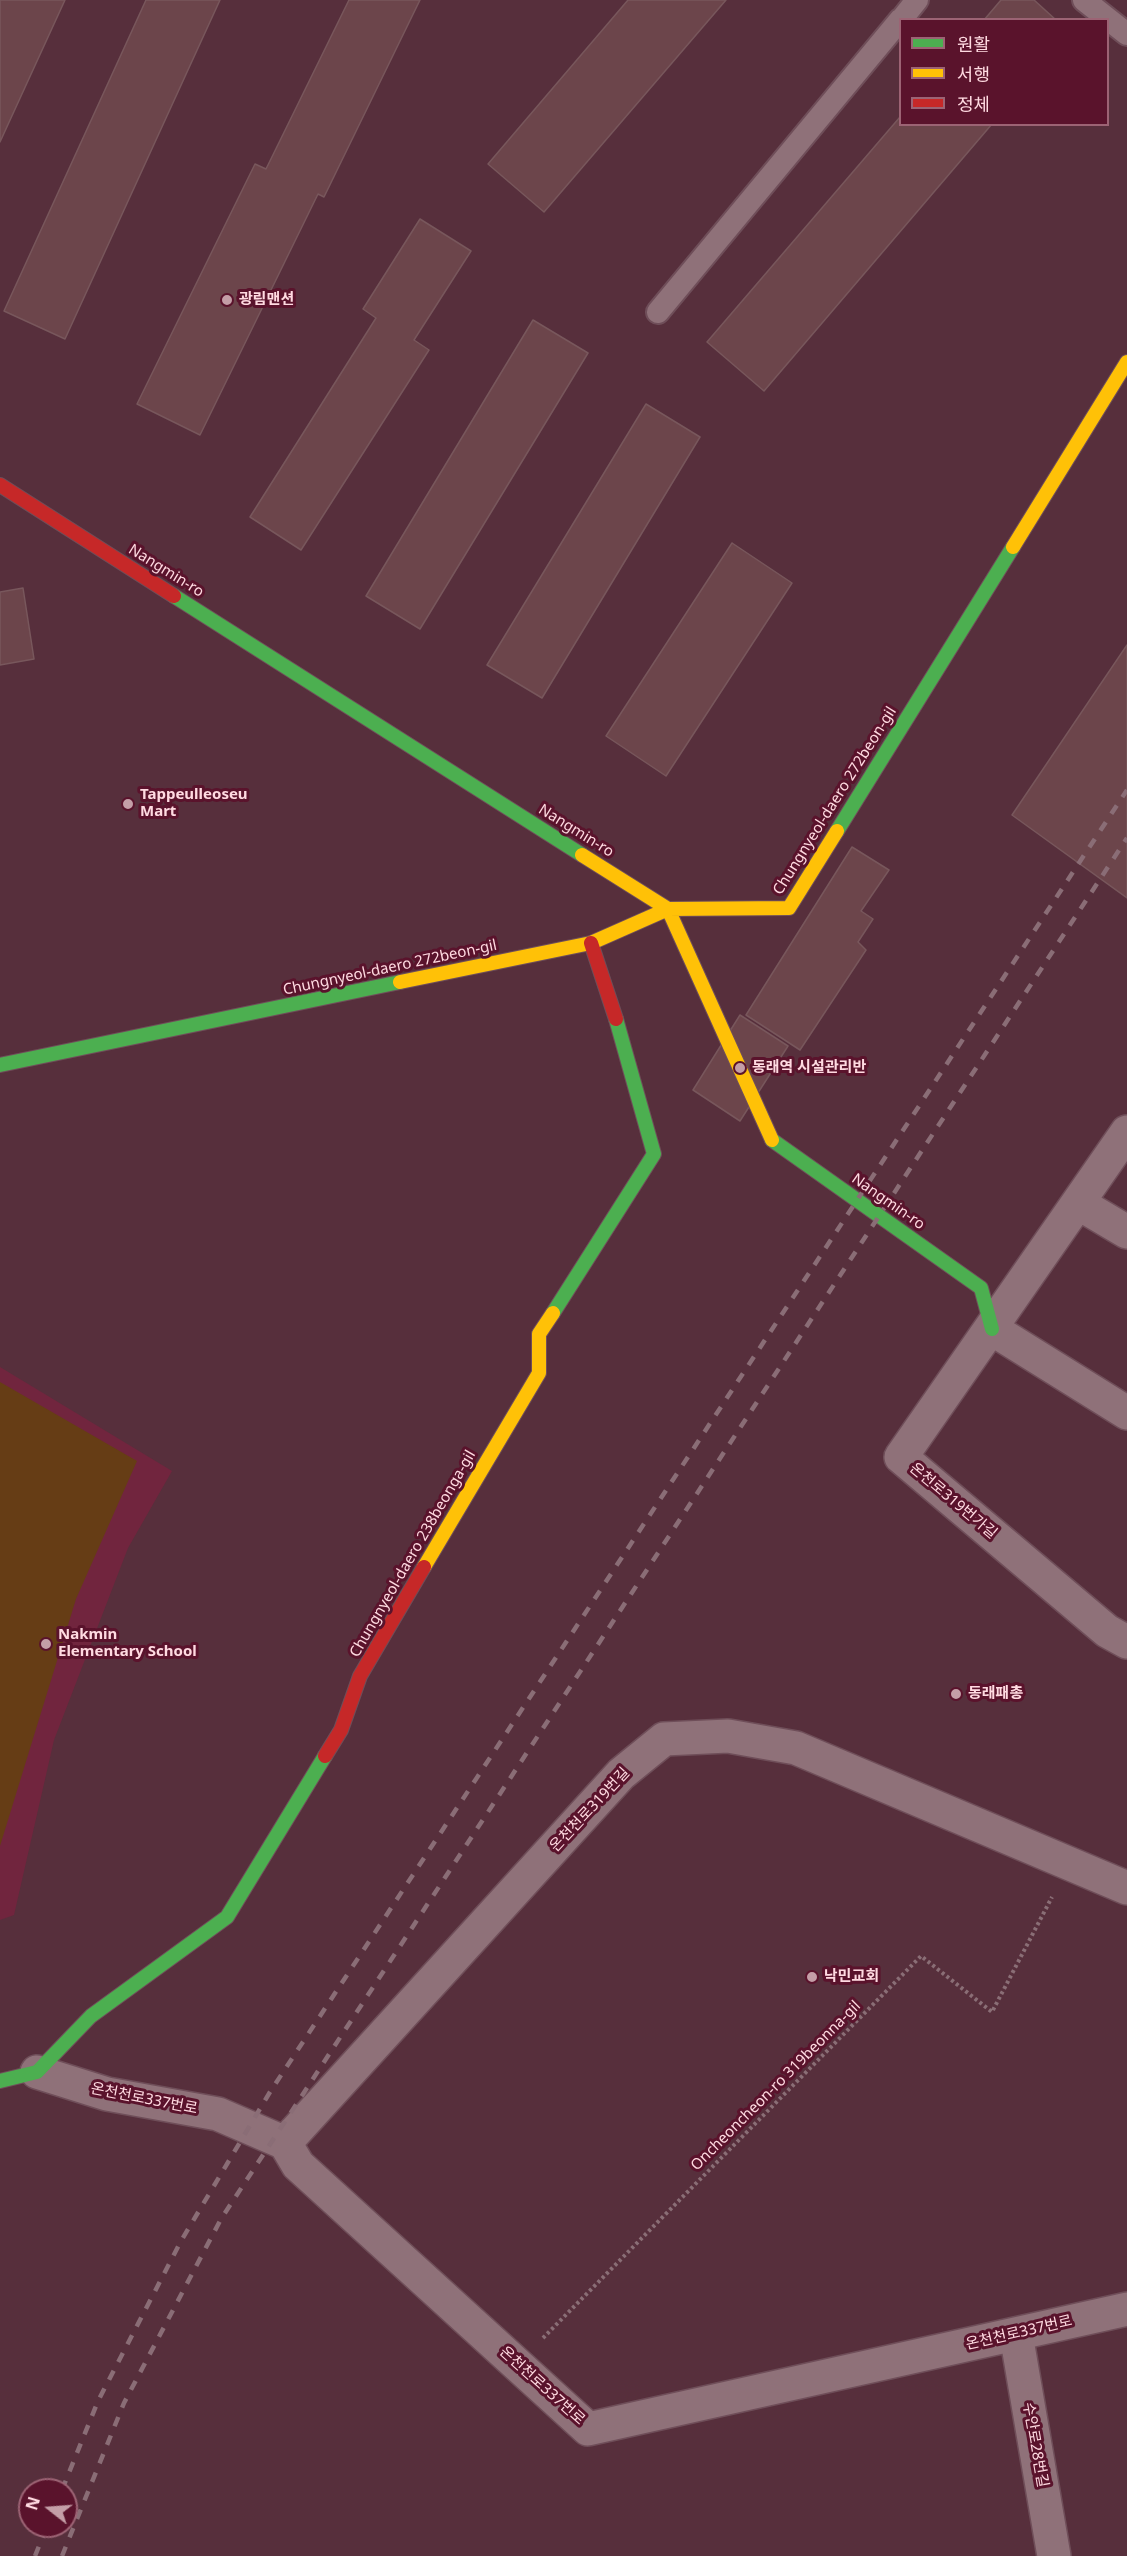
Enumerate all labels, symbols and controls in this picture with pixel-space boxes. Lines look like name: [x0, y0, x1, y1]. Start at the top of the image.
legend: [899, 18, 1109, 126]
text: 원활: [957, 32, 990, 56]
text: 서행: [957, 62, 990, 86]
text: 정체: [957, 92, 990, 116]
place label: 광림맨션: [239, 291, 294, 309]
marker: 광림맨션: [220, 293, 234, 307]
street label: Nangmin-ro: [125, 541, 207, 601]
street label: Chungnyeol-daero 272beon-gil: [770, 704, 900, 898]
place label: Tappeulleoseu Mart: [140, 786, 248, 821]
marker: Tappeulleoseu Mart: [121, 797, 135, 811]
street label: Nangmin-ro: [535, 801, 617, 861]
street label: Chungnyeol-daero 272beon-gil: [281, 937, 499, 999]
place label: 동래역 시설관리반: [752, 1059, 866, 1077]
marker: 동래역 시설관리반: [733, 1061, 747, 1075]
street label: Nangmin-ro: [848, 1170, 928, 1234]
street label: Chungnyeol-daero 238beonga-gil: [346, 1447, 480, 1661]
street label: 온천로319번가길: [906, 1459, 1000, 1543]
place label: Nakmin Elementary School: [58, 1626, 197, 1661]
marker: Nakmin Elementary School: [39, 1637, 53, 1651]
place label: 동래패총: [968, 1685, 1023, 1703]
marker: 동래패총: [949, 1687, 963, 1701]
street label: 온천천로319번길: [546, 1764, 634, 1856]
place label: 낙민교회: [824, 1968, 879, 1986]
marker: 낙민교회: [805, 1970, 819, 1984]
street label: Oncheoncheon-ro 319beonna-gil: [687, 1997, 865, 2175]
street label: 온천천로337번로: [89, 2080, 199, 2118]
street label: 온천천로337번로: [964, 2312, 1074, 2354]
street label: 온천천로337번로: [496, 2343, 588, 2429]
street label: 수안로28번길: [1019, 2401, 1051, 2489]
north arrow: [18, 2478, 78, 2538]
text: N: [20, 2494, 45, 2513]

